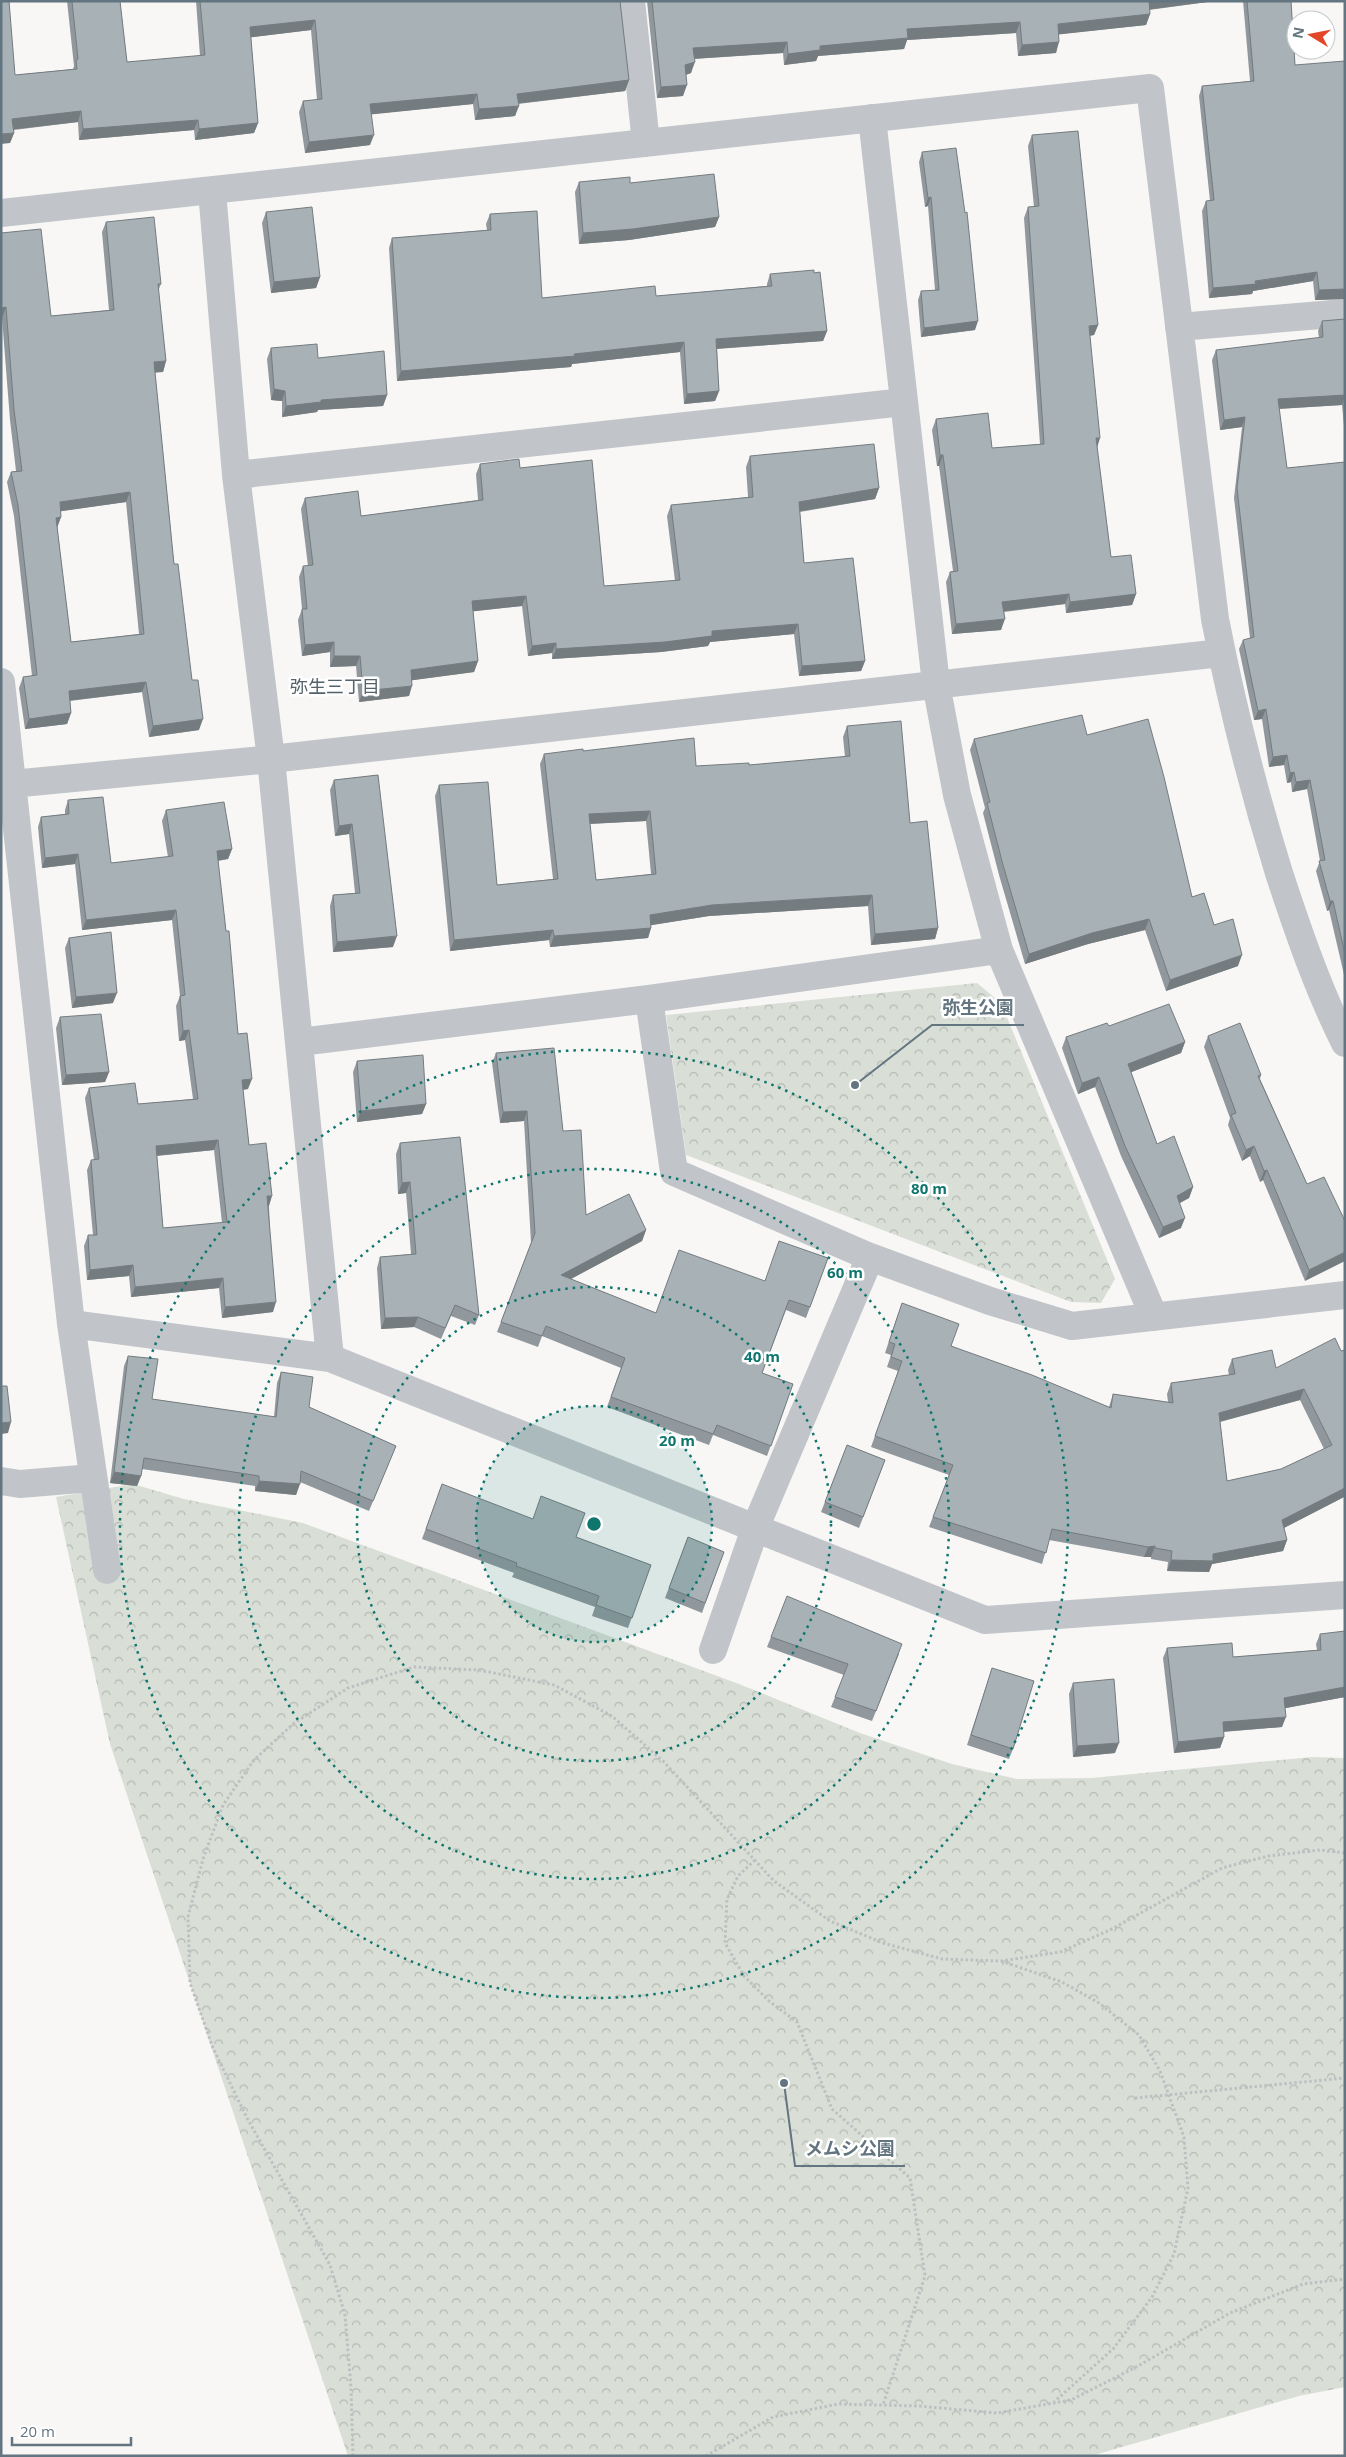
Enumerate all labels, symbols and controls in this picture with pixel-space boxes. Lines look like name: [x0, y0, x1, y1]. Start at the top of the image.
north arrow: [1286, 10, 1336, 60]
text: N: [1287, 25, 1308, 40]
district label: 弥生三丁目: [290, 674, 380, 698]
callout: 弥生公園: [932, 992, 1024, 1025]
text: 弥生公園: [942, 995, 1014, 1019]
text: 80 m: [911, 1178, 947, 1198]
text: 60 m: [827, 1262, 863, 1282]
text: 40 m: [744, 1346, 780, 1366]
text: 20 m: [659, 1430, 695, 1450]
centre of rings: [585, 1515, 603, 1533]
callout: メムシ公園: [795, 2133, 905, 2166]
text: メムシ公園: [805, 2136, 895, 2160]
scale bar: [12, 2414, 131, 2446]
text: 20 m: [20, 2421, 55, 2441]

